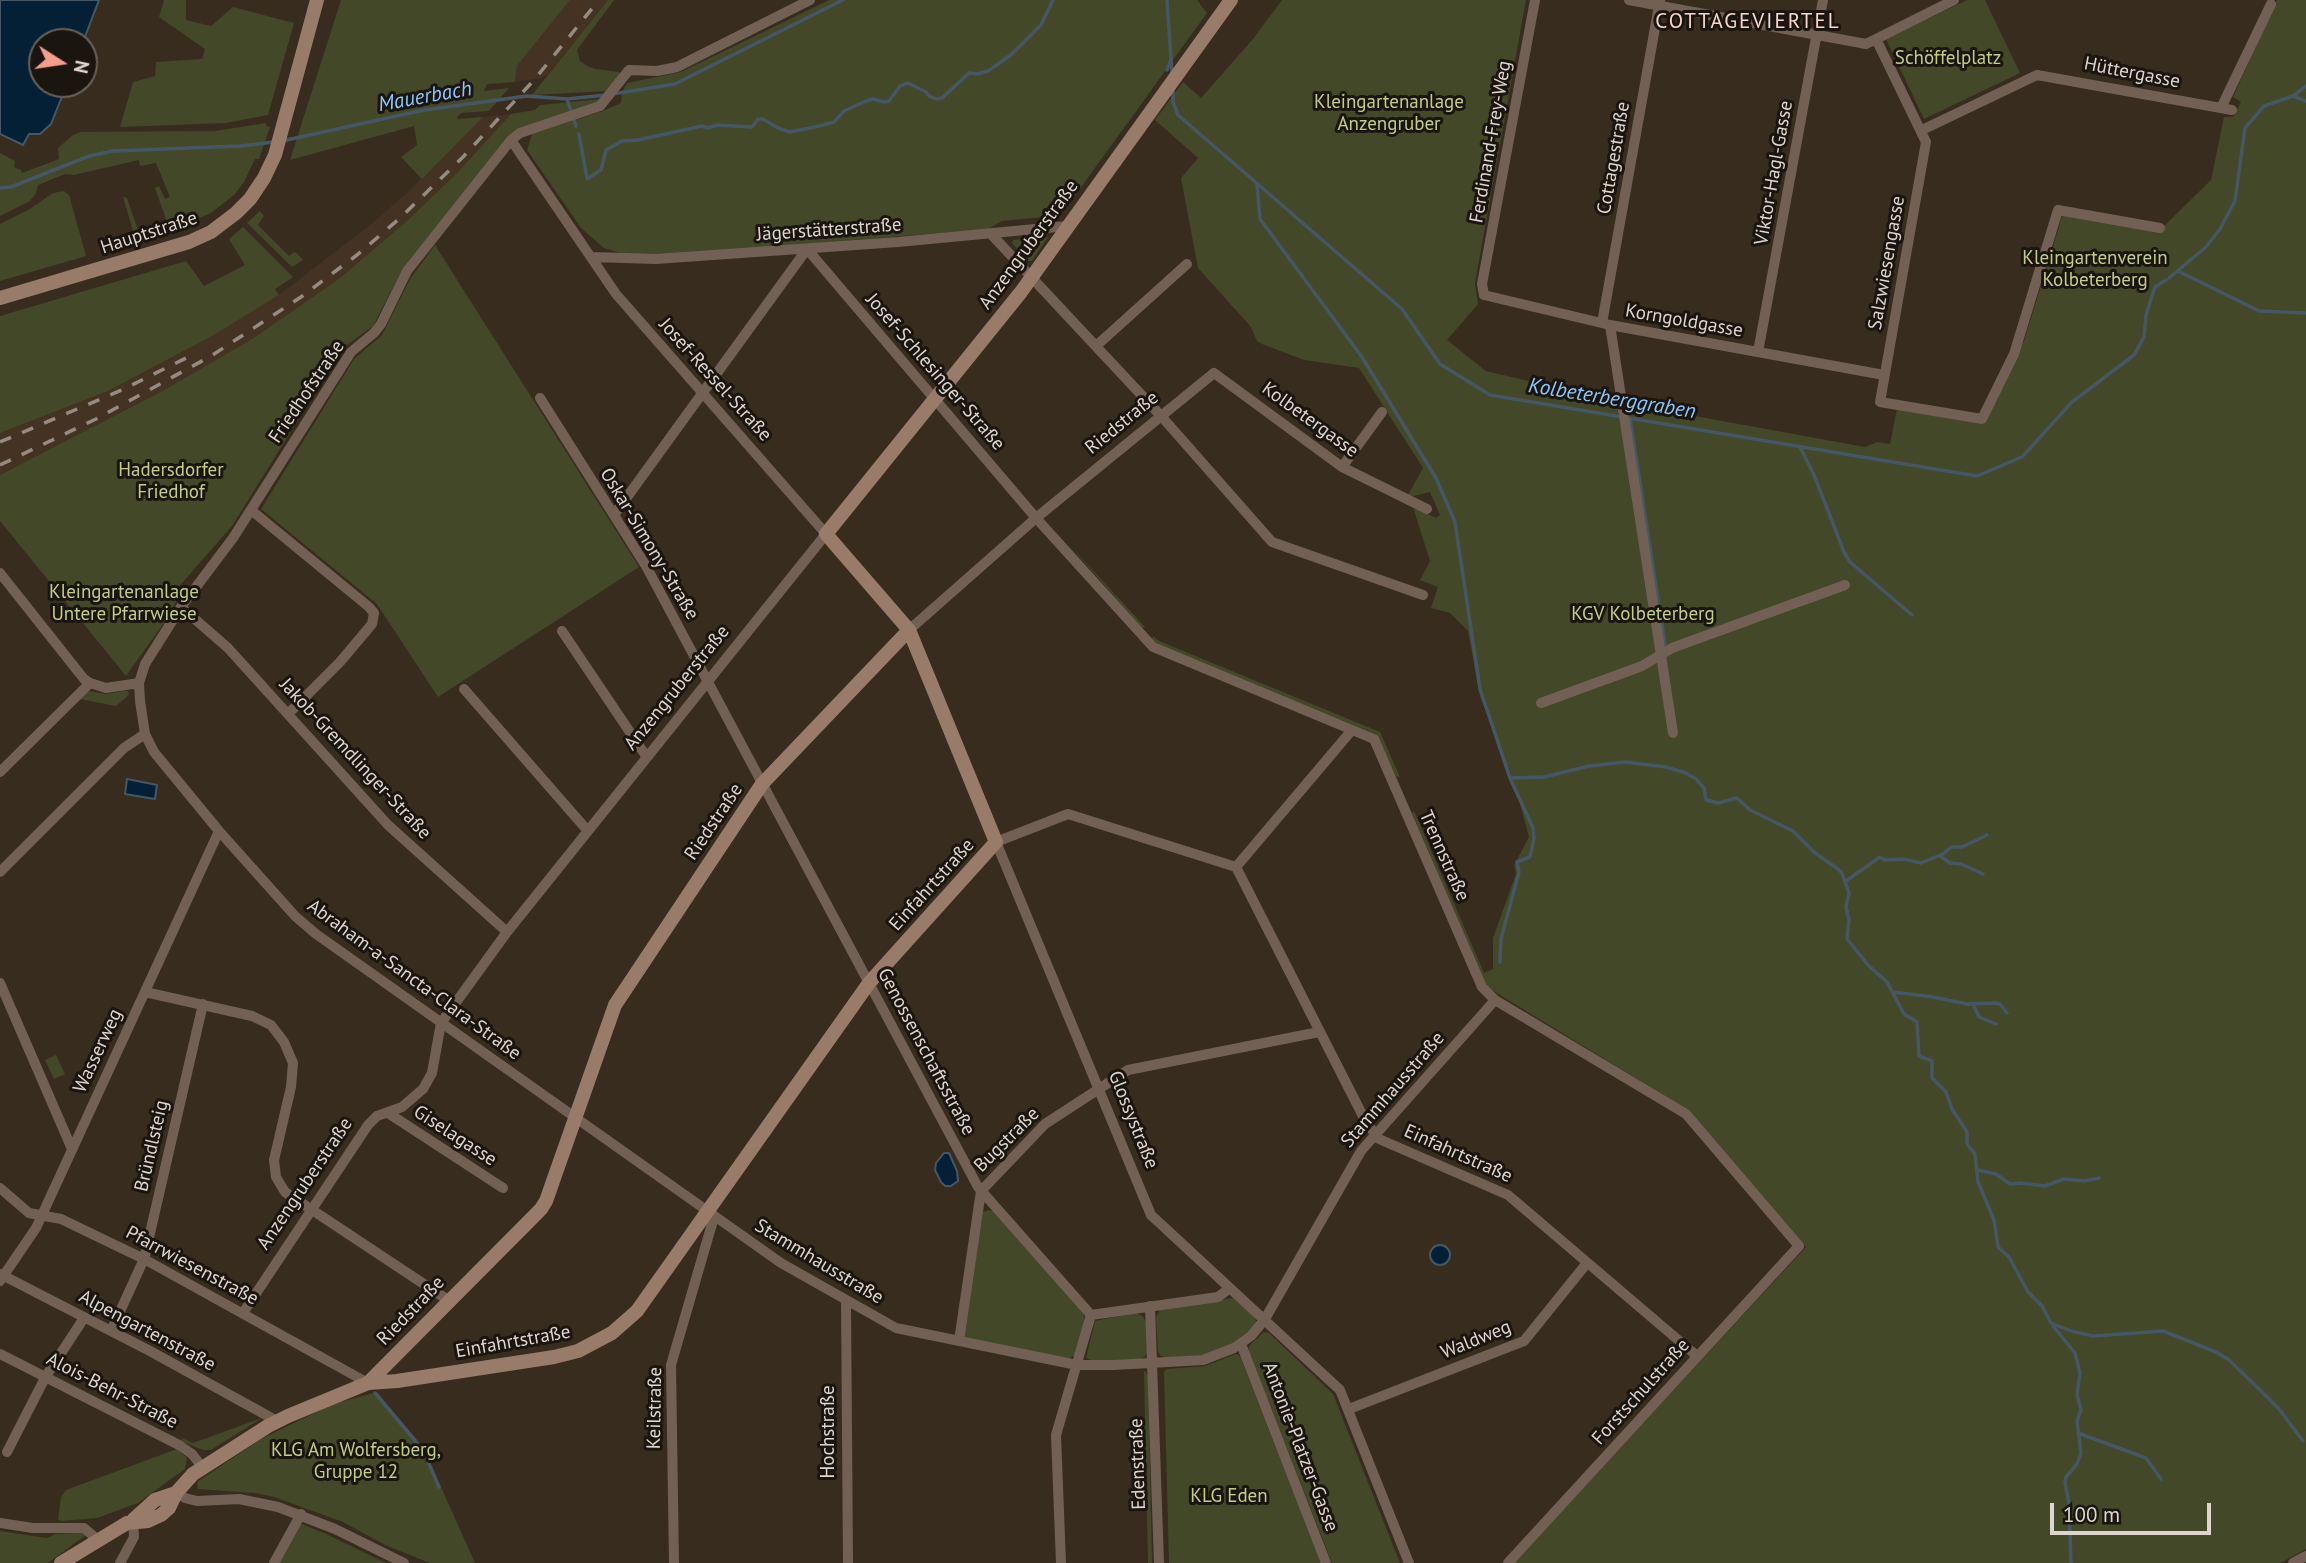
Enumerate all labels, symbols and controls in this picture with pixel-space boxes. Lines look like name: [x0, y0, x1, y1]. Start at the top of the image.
district label: COTTAGEVIERTEL: [1657, 9, 1839, 35]
north arrow: [28, 28, 98, 98]
park label: Schöffelplatz: [1895, 48, 2001, 70]
street label: Hüttergasse: [2082, 53, 2182, 93]
text: N: [69, 58, 95, 76]
street label: Ferdinand-Frey-Weg: [1466, 59, 1516, 225]
water label: Mauerbach: [376, 76, 474, 118]
park label: Kleingartenanlage Anzengruber: [1314, 92, 1464, 136]
street label: Viktor-Hagl-Gasse: [1750, 99, 1798, 247]
street label: Cottagestraße: [1593, 100, 1635, 216]
street label: Anzengruberstraße: [974, 176, 1084, 314]
street label: Salzwiesengasse: [1864, 194, 1910, 332]
street label: Hauptstraße: [98, 207, 200, 259]
street label: Jägerstätterstraße: [756, 214, 902, 246]
park label: Kleingartenverein Kolbeterberg: [2022, 248, 2168, 292]
street label: Josef-Schlesinger-Straße: [861, 289, 1009, 455]
street label: Korngoldgasse: [1623, 299, 1745, 343]
street label: Josef-Ressel-Straße: [654, 314, 776, 446]
street label: Friedhofstraße: [264, 336, 350, 448]
water label: Kolbeterberggraben: [1527, 373, 1697, 425]
street label: Kolbetergasse: [1257, 377, 1363, 463]
street label: Riedstraße: [1081, 387, 1163, 459]
park label: Hadersdorfer Friedhof: [118, 460, 224, 504]
street label: Oskar-Simony-Straße: [595, 464, 703, 624]
park label: Kleingartenanlage Untere Pfarrwiese: [49, 582, 199, 626]
park label: KGV Kolbeterberg: [1571, 604, 1715, 626]
street label: Anzengruberstraße: [620, 621, 734, 755]
street label: Jakob-Gremdlinger-Straße: [274, 674, 436, 844]
street label: Riedstraße: [680, 779, 748, 865]
street label: Trennstraße: [1414, 807, 1474, 905]
street label: Einfahrtstraße: [885, 834, 979, 936]
street label: Abraham-a-Sancta-Clara-Straße: [303, 895, 525, 1065]
street label: Genossenschaftsstraße: [872, 965, 980, 1139]
street label: Wasserweg: [69, 1005, 127, 1097]
street label: Stammhausstraße: [1336, 1027, 1450, 1153]
street label: Glossystraße: [1103, 1068, 1163, 1172]
street label: Bründlsteig: [130, 1098, 174, 1194]
street label: Giselagasse: [409, 1101, 501, 1171]
street label: Bugstraße: [970, 1103, 1044, 1177]
street label: Anzengruberstraße: [252, 1114, 358, 1254]
street label: Einfahrtstraße: [1400, 1120, 1516, 1188]
street label: Stammhausstraße: [751, 1215, 887, 1309]
street label: Pfarrwiesenstraße: [122, 1221, 262, 1311]
street label: Riedstraße: [372, 1272, 450, 1350]
street label: Alpengartenstraße: [75, 1285, 219, 1377]
street label: Waldweg: [1438, 1316, 1514, 1364]
street label: Einfahrtstraße: [454, 1321, 572, 1363]
street label: Forstschulstraße: [1587, 1334, 1695, 1450]
street label: Alois-Behr-Straße: [42, 1348, 182, 1434]
street label: Antonie-Platzer-Gasse: [1257, 1359, 1343, 1535]
street label: Keilstraße: [643, 1367, 667, 1449]
street label: Hochstraße: [818, 1385, 840, 1479]
street label: Edenstraße: [1125, 1418, 1151, 1510]
park label: KLG Am Wolfersberg, Gruppe 12: [271, 1440, 441, 1484]
park label: KLG Eden: [1190, 1486, 1268, 1508]
scale bar: [2054, 1490, 2215, 1534]
text: 100 m: [2063, 1501, 2120, 1528]

